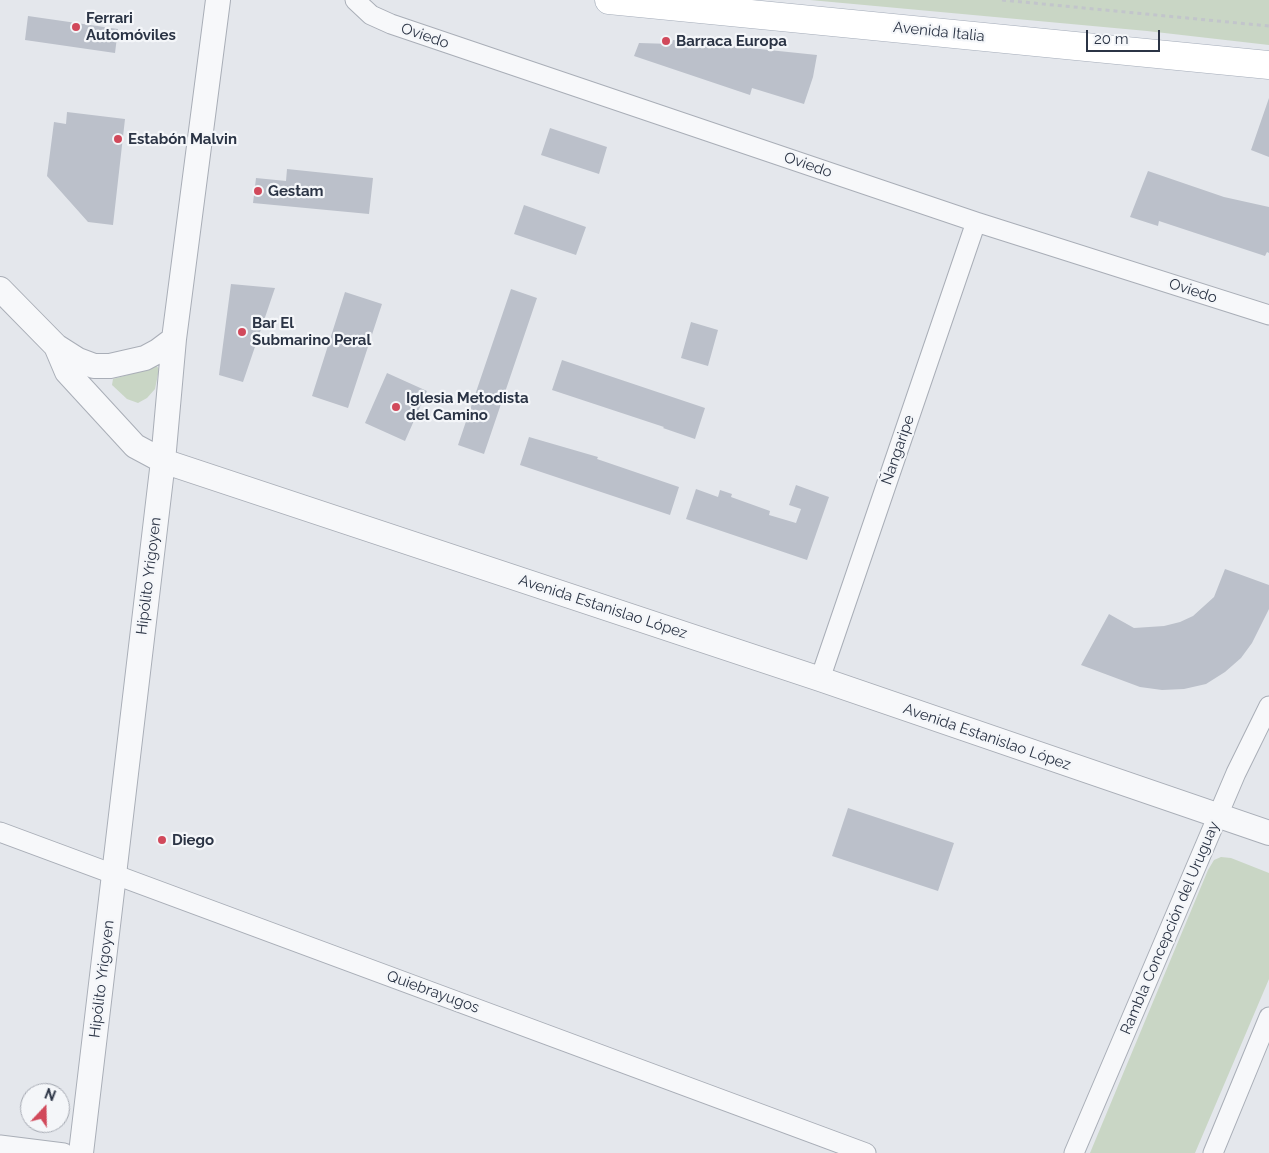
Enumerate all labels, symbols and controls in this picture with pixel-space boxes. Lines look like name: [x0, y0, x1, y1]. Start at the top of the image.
place label: Ferrari Automóviles: [86, 9, 176, 44]
street label: Avenida Italia: [892, 18, 986, 46]
street label: Oviedo: [399, 19, 451, 53]
scale bar: [1089, 20, 1163, 52]
marker: Ferrari Automóviles: [70, 21, 82, 33]
text: 20 m: [1094, 30, 1129, 48]
place label: Barraca Europa: [676, 32, 787, 50]
marker: Barraca Europa: [660, 35, 672, 47]
place label: Estabón Malvin: [128, 130, 237, 148]
marker: Estabón Malvin: [112, 133, 124, 145]
street label: Oviedo: [782, 148, 834, 182]
place label: Gestam: [268, 182, 324, 200]
marker: Gestam: [252, 185, 264, 197]
street label: Oviedo: [1167, 275, 1219, 307]
place label: Bar El Submarino Peral: [252, 314, 371, 349]
marker: Bar El Submarino Peral: [236, 326, 248, 338]
place label: Iglesia Metodista del Camino: [406, 389, 529, 424]
marker: Iglesia Metodista del Camino: [390, 401, 402, 413]
street label: Ñangaripe: [878, 413, 918, 487]
street label: Hipólito Yrigoyen: [133, 516, 165, 636]
street label: Avenida Estanislao López: [516, 571, 690, 643]
street label: Avenida Estanislao López: [901, 700, 1073, 774]
street label: Rambla Concepción del Uruguay: [1117, 819, 1223, 1037]
place label: Diego: [172, 831, 214, 849]
marker: Diego: [156, 834, 168, 846]
street label: Hipólito Yrigoyen: [86, 919, 118, 1039]
street label: Quiebrayugos: [384, 967, 482, 1017]
north arrow: [20, 1083, 70, 1133]
text: N: [42, 1086, 58, 1104]

